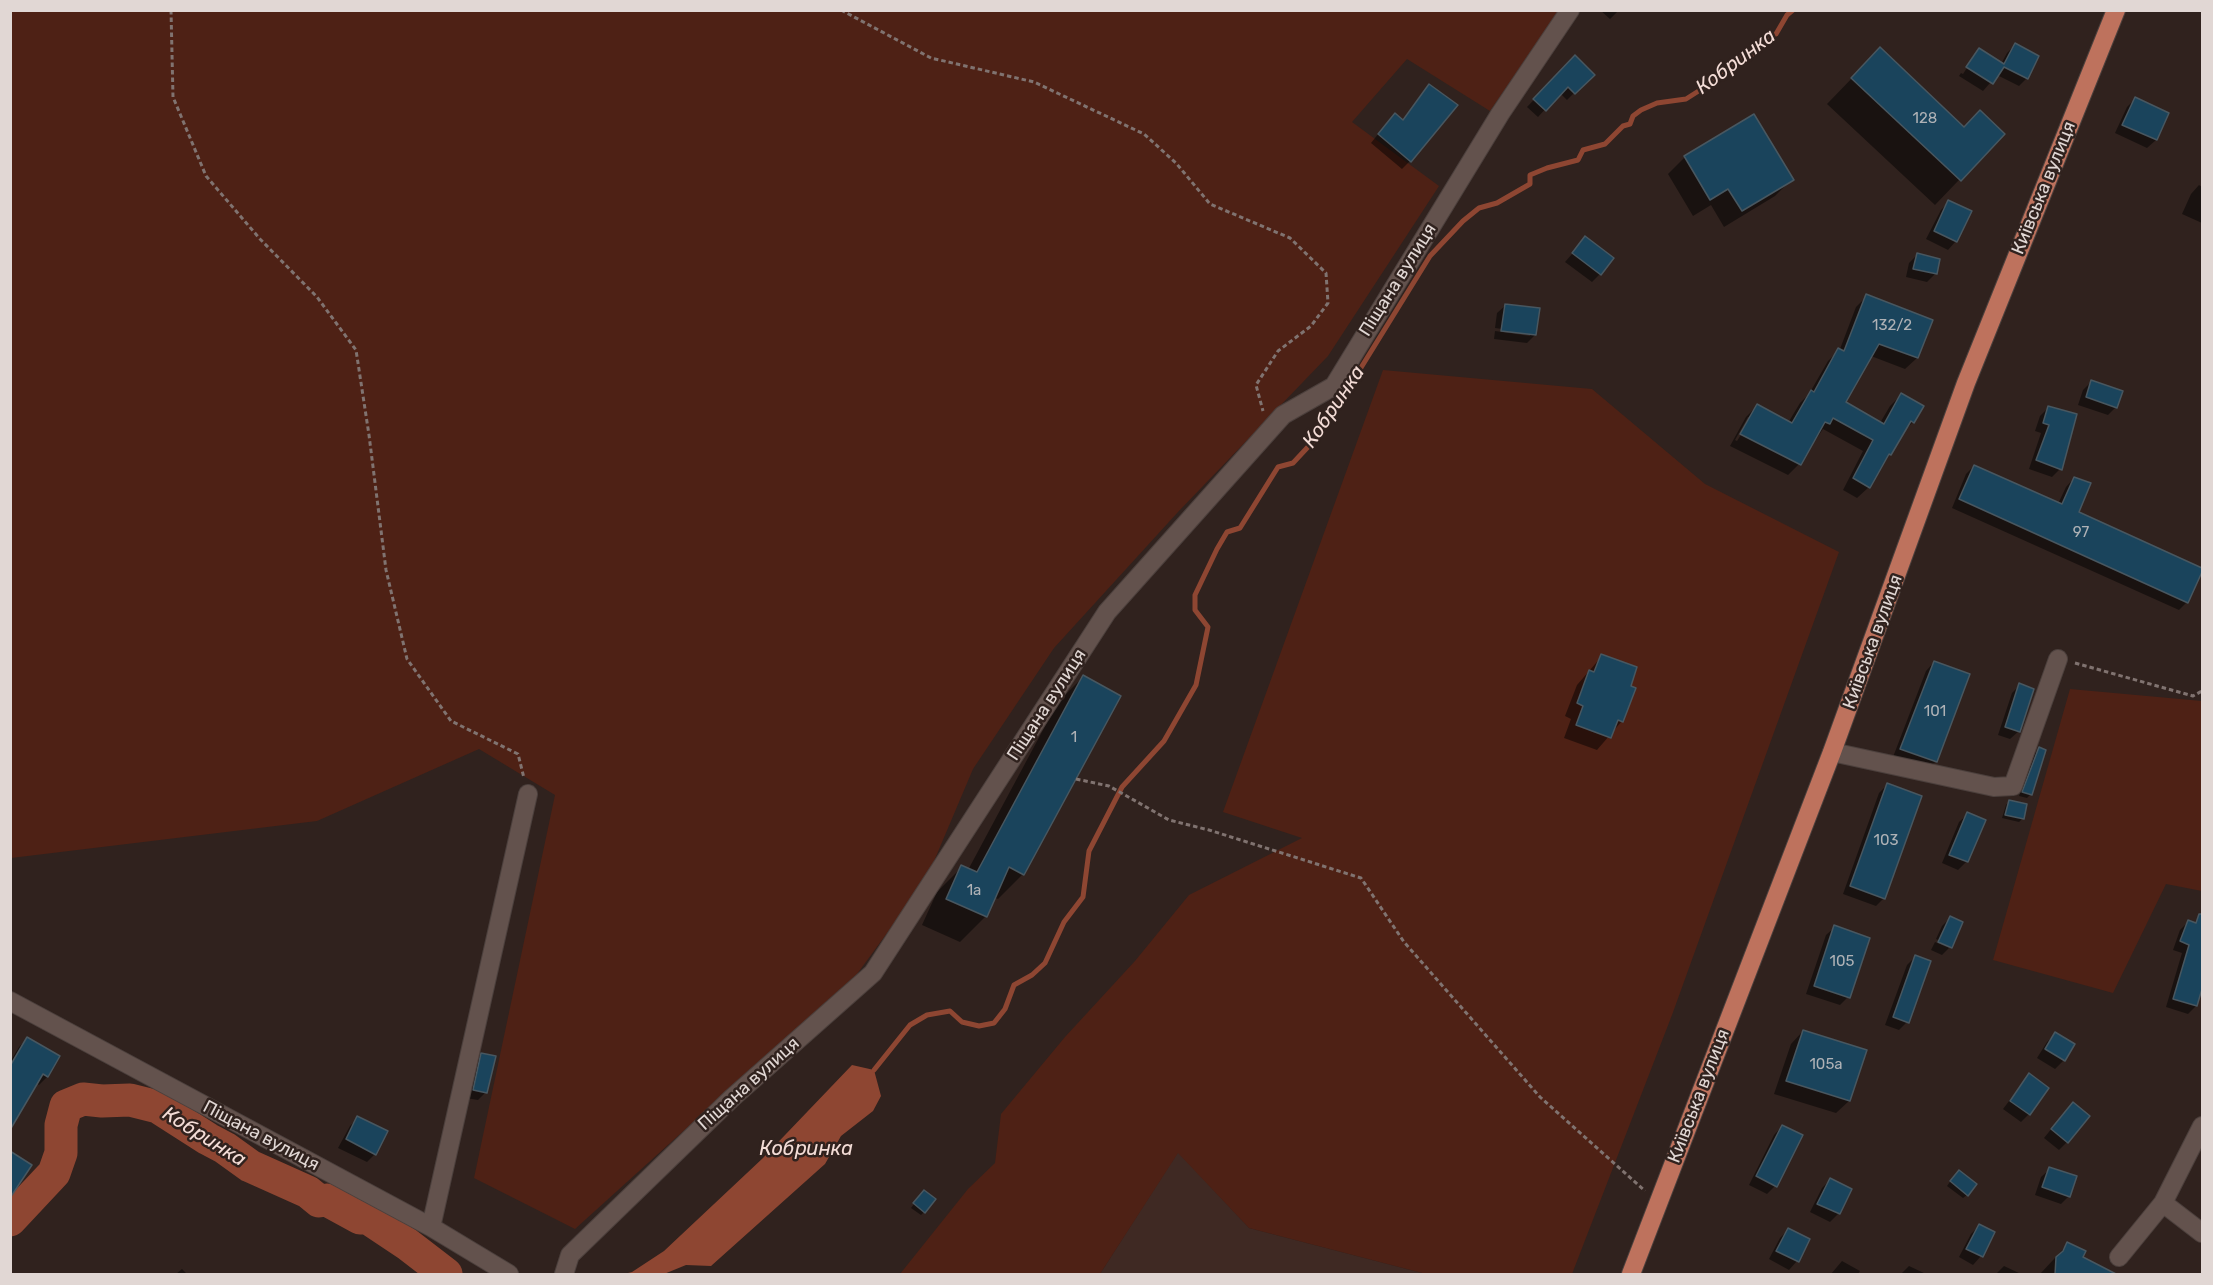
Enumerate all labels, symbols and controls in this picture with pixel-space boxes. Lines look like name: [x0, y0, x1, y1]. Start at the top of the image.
water label: Кобринка: [1691, 24, 1781, 100]
house number: 128: [1913, 110, 1937, 128]
street label: Київська вулиця: [2007, 118, 2081, 258]
street label: Піщана вулиця: [1355, 220, 1441, 340]
house number: 132/2: [1872, 317, 1912, 335]
water label: Кобринка: [1298, 361, 1370, 453]
house number: 97: [2073, 524, 2089, 542]
street label: Київська вулиця: [1839, 572, 1907, 712]
street label: Піщана вулиця: [1003, 645, 1091, 765]
house number: 101: [1924, 703, 1946, 721]
house number: 1: [1071, 729, 1077, 747]
house number: 103: [1874, 832, 1898, 850]
house number: 1а: [967, 882, 981, 900]
house number: 105: [1830, 953, 1854, 971]
street label: Київська вулиця: [1664, 1026, 1734, 1166]
street label: Піщана вулиця: [694, 1033, 804, 1135]
house number: 105а: [1809, 1056, 1843, 1074]
street label: Піщана вулиця: [199, 1096, 323, 1176]
water label: Кобринка: [158, 1102, 250, 1172]
water label: Кобринка: [759, 1137, 853, 1161]

